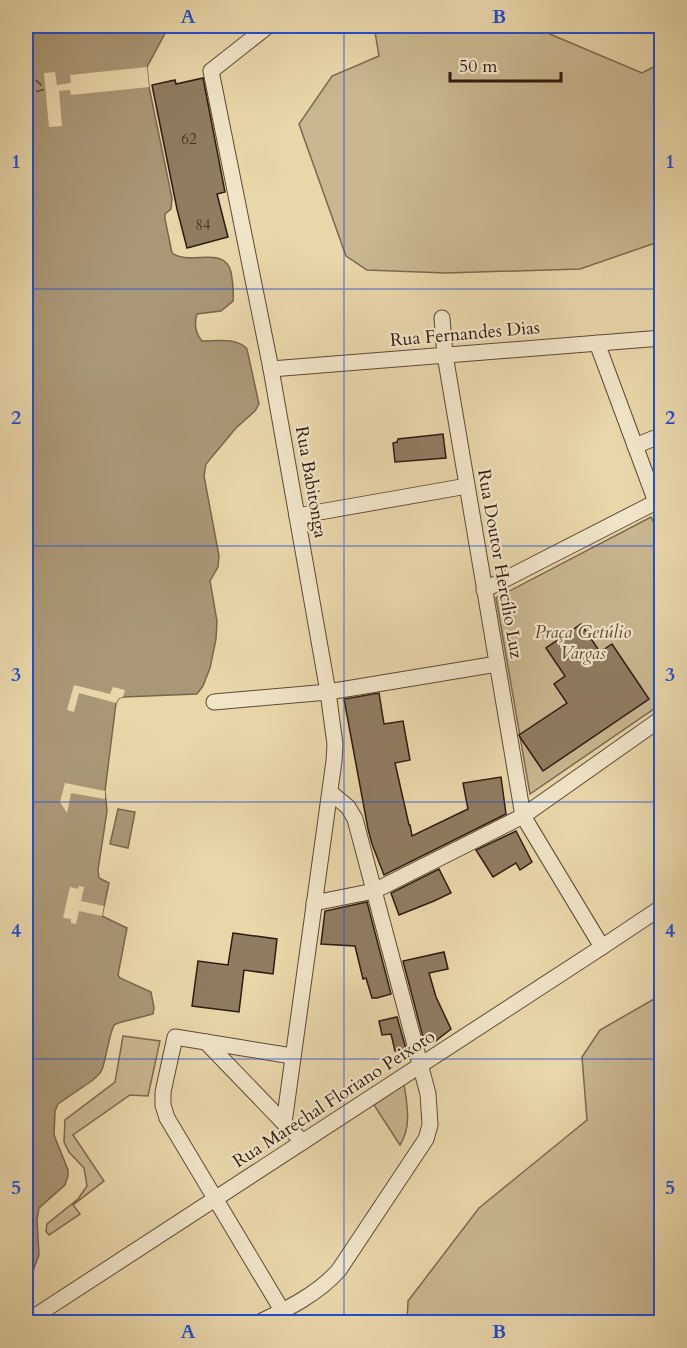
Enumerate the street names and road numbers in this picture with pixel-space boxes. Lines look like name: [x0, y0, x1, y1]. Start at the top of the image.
street label: Rua Fernandes Dias: [389, 315, 541, 353]
street label: Rua Babitonga: [289, 424, 333, 540]
street label: Rua Doutor Hercílio Luz: [471, 467, 529, 661]
street label: Rua Marechal Floriano Peixoto: [228, 1024, 440, 1174]

